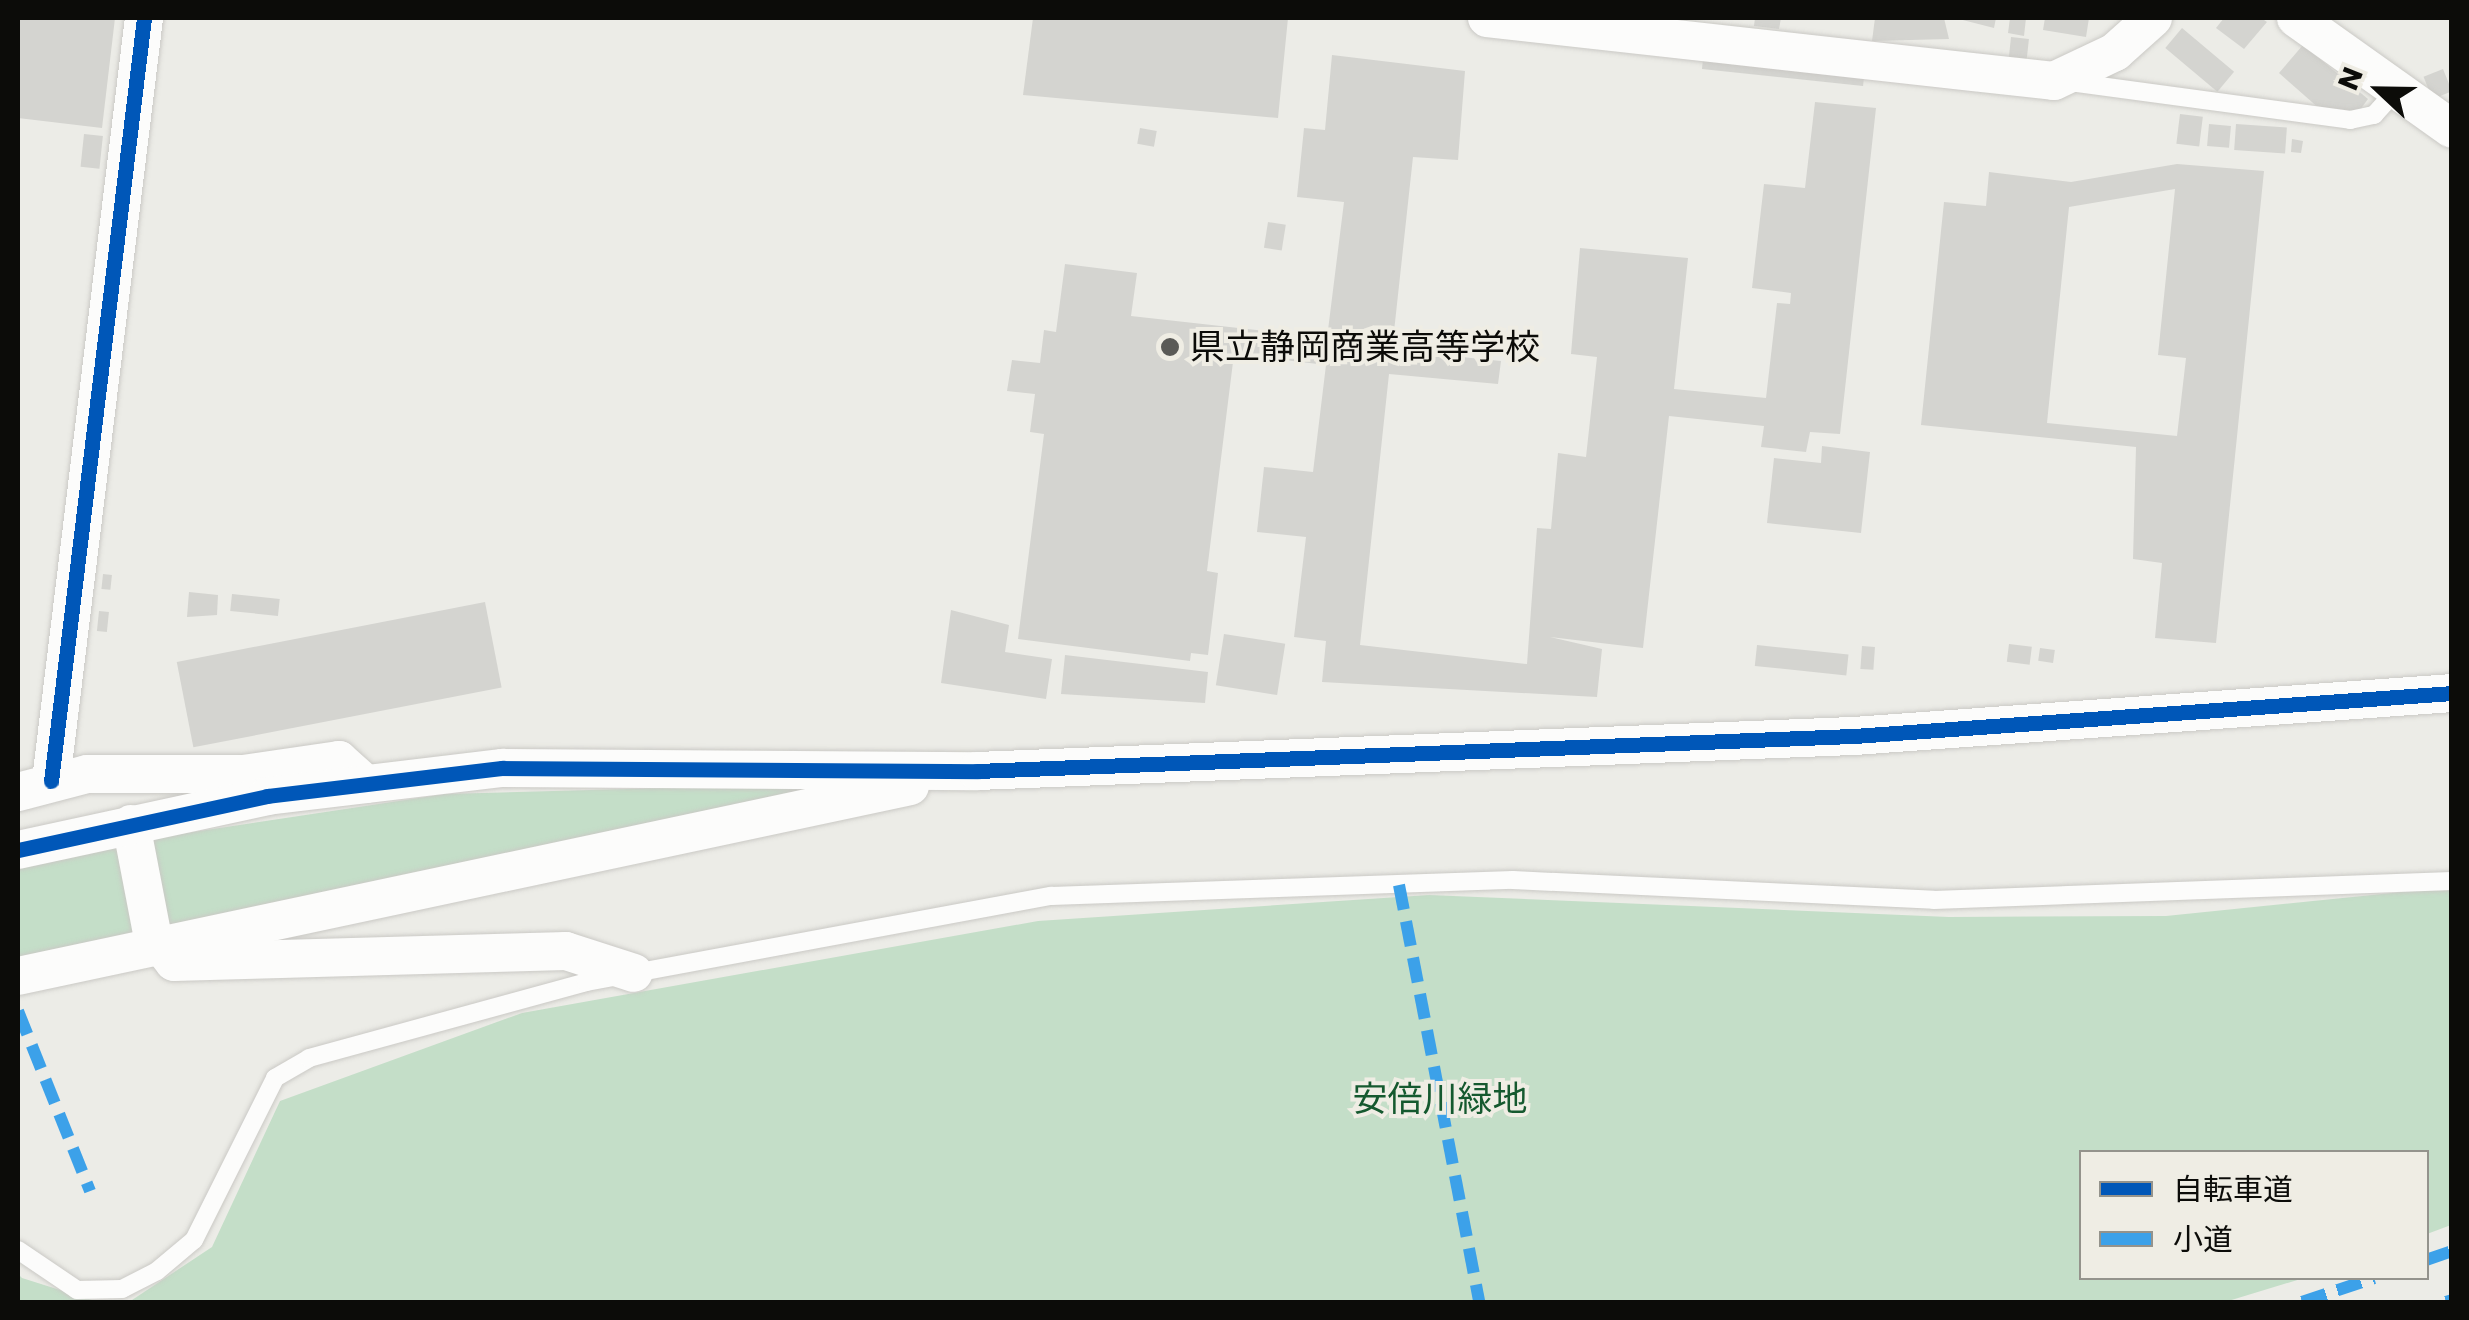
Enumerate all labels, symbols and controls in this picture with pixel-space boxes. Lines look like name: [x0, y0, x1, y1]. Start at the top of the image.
north arrow: [2329, 40, 2429, 140]
text: N: [2329, 62, 2373, 96]
place label: 県立静岡商業高等学校: [1190, 326, 1540, 368]
marker: 県立静岡商業高等学校: [1159, 336, 1181, 358]
park label: 安倍川緑地: [1353, 1078, 1527, 1120]
legend: [2079, 1150, 2429, 1280]
text: 自転車道: [2173, 1168, 2293, 1211]
text: 小道: [2173, 1218, 2233, 1261]

